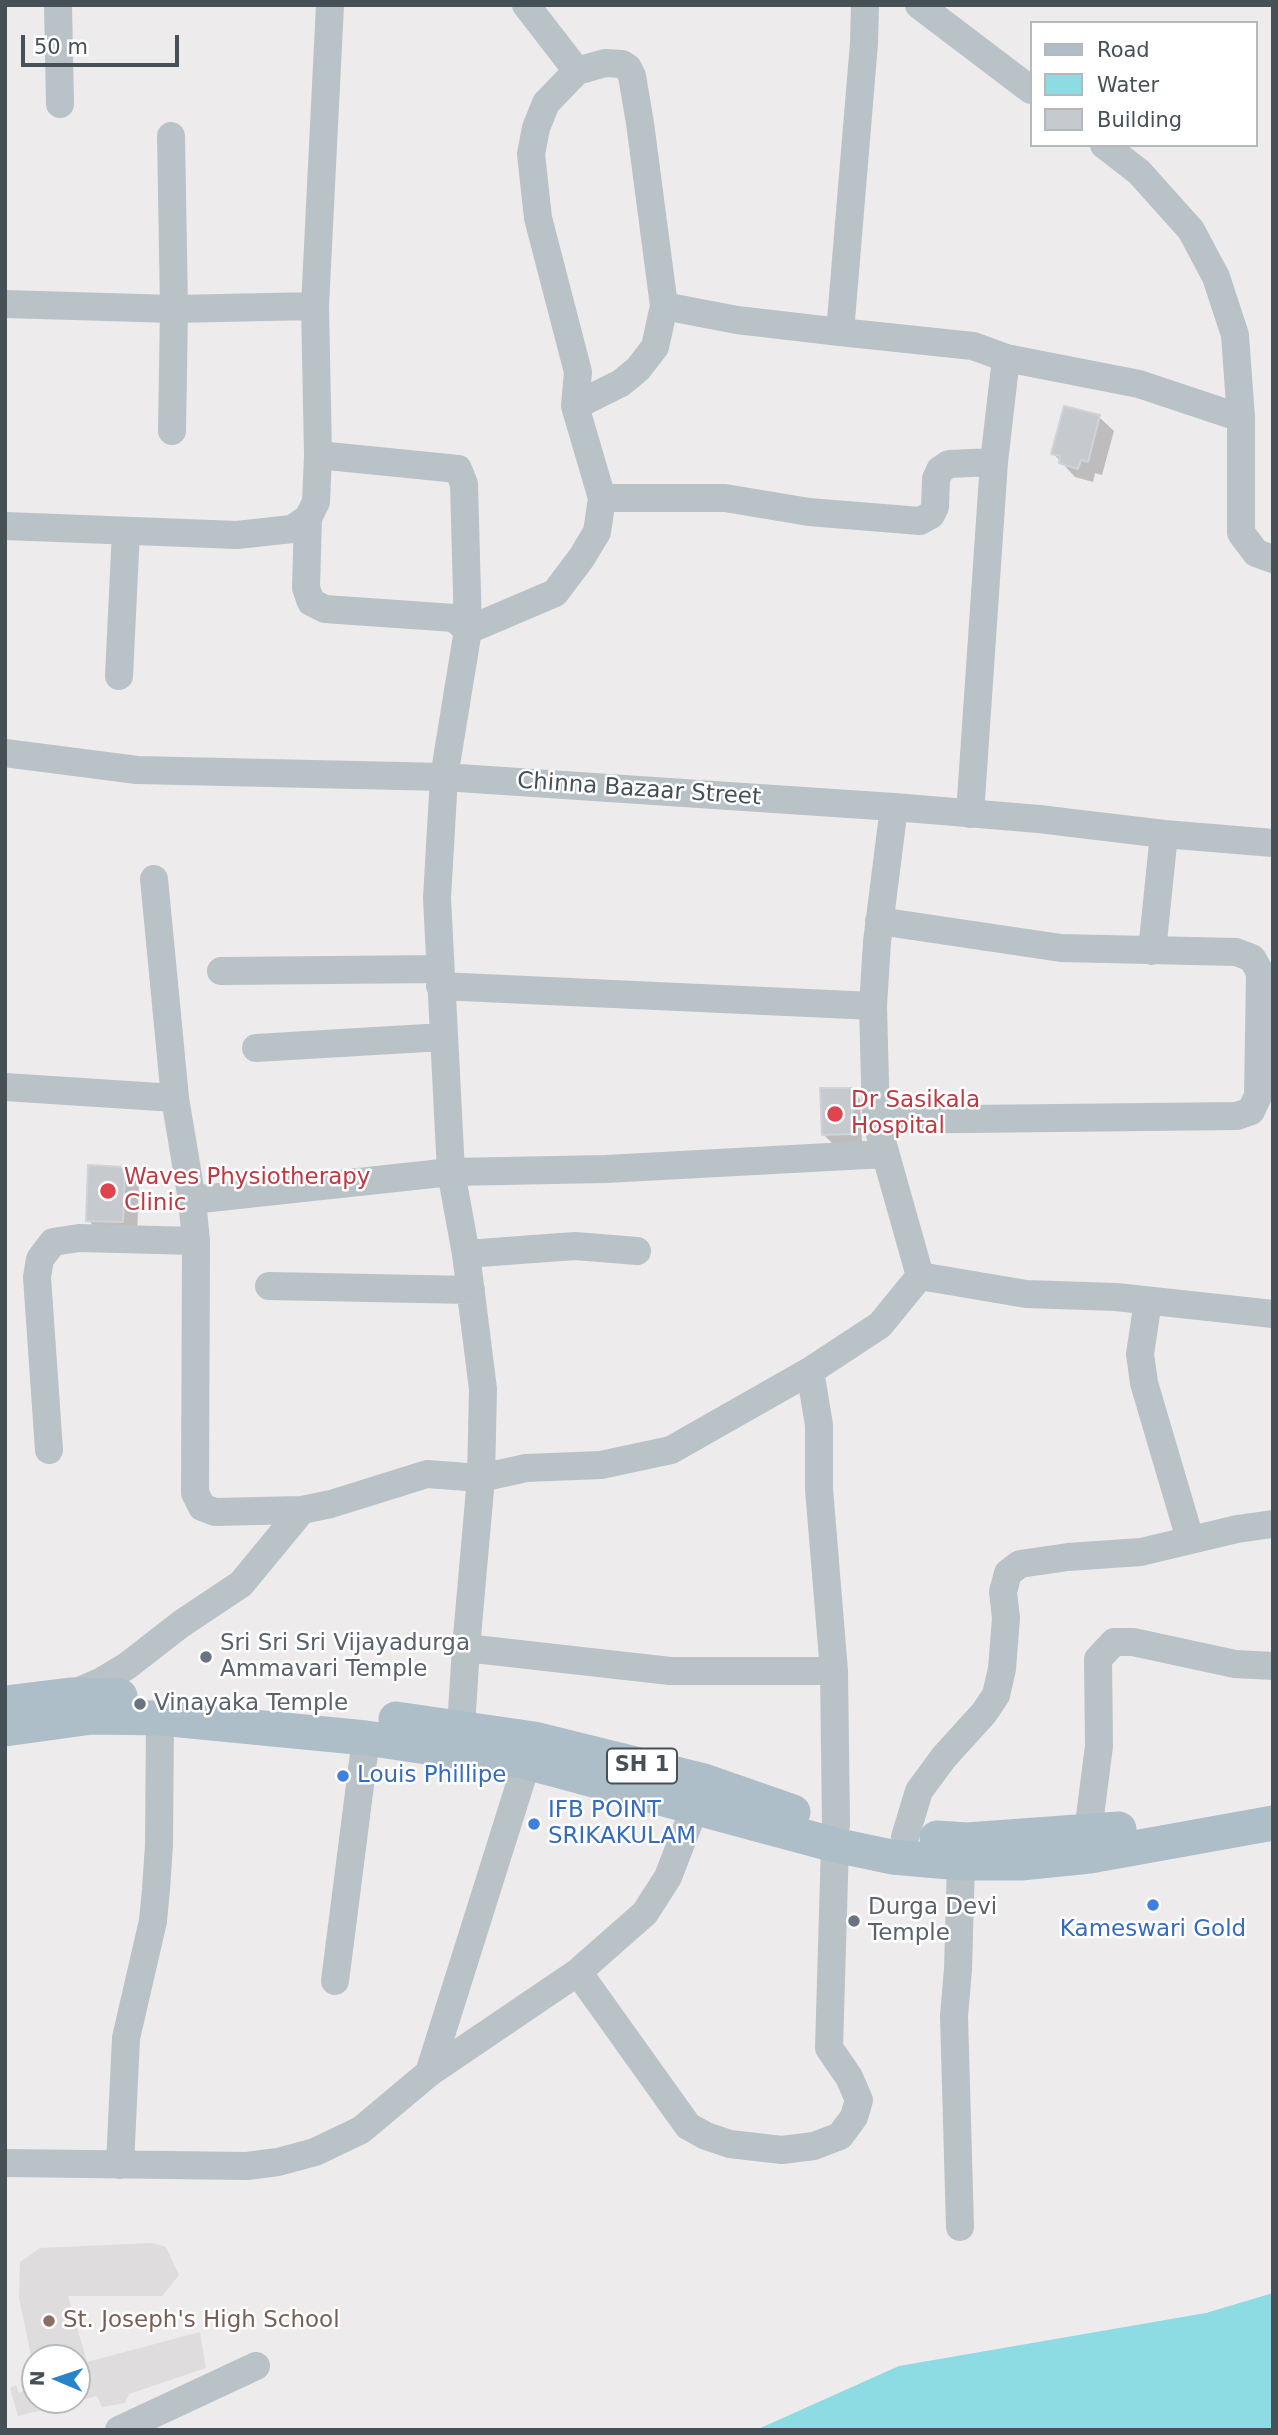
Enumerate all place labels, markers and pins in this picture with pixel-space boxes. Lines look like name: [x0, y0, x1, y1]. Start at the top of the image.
place label: Dr Sasikala Hospital: [851, 1087, 980, 1141]
marker: Dr Sasikala Hospital: [825, 1104, 845, 1124]
place label: Waves Physiotherapy Clinic: [124, 1164, 370, 1218]
marker: Waves Physiotherapy Clinic: [98, 1181, 118, 1201]
place label: Sri Sri Sri Vijayadurga Ammavari Temple: [220, 1630, 470, 1684]
marker: Sri Sri Sri Vijayadurga Ammavari Temple: [198, 1649, 214, 1665]
place label: Vinayaka Temple: [154, 1690, 348, 1718]
marker: Vinayaka Temple: [132, 1696, 148, 1712]
place label: Louis Phillipe: [357, 1762, 506, 1790]
marker: Louis Phillipe: [335, 1768, 351, 1784]
place label: IFB POINT SRIKAKULAM: [548, 1797, 696, 1851]
marker: IFB POINT SRIKAKULAM: [526, 1816, 542, 1832]
place label: Durga Devi Temple: [868, 1894, 997, 1948]
marker: Kameswari Gold: [1145, 1897, 1161, 1913]
marker: Durga Devi Temple: [846, 1913, 862, 1929]
place label: Kameswari Gold: [1060, 1916, 1246, 1944]
place label: St. Joseph's High School: [63, 2307, 340, 2335]
marker: St. Joseph's High School: [41, 2313, 57, 2329]

